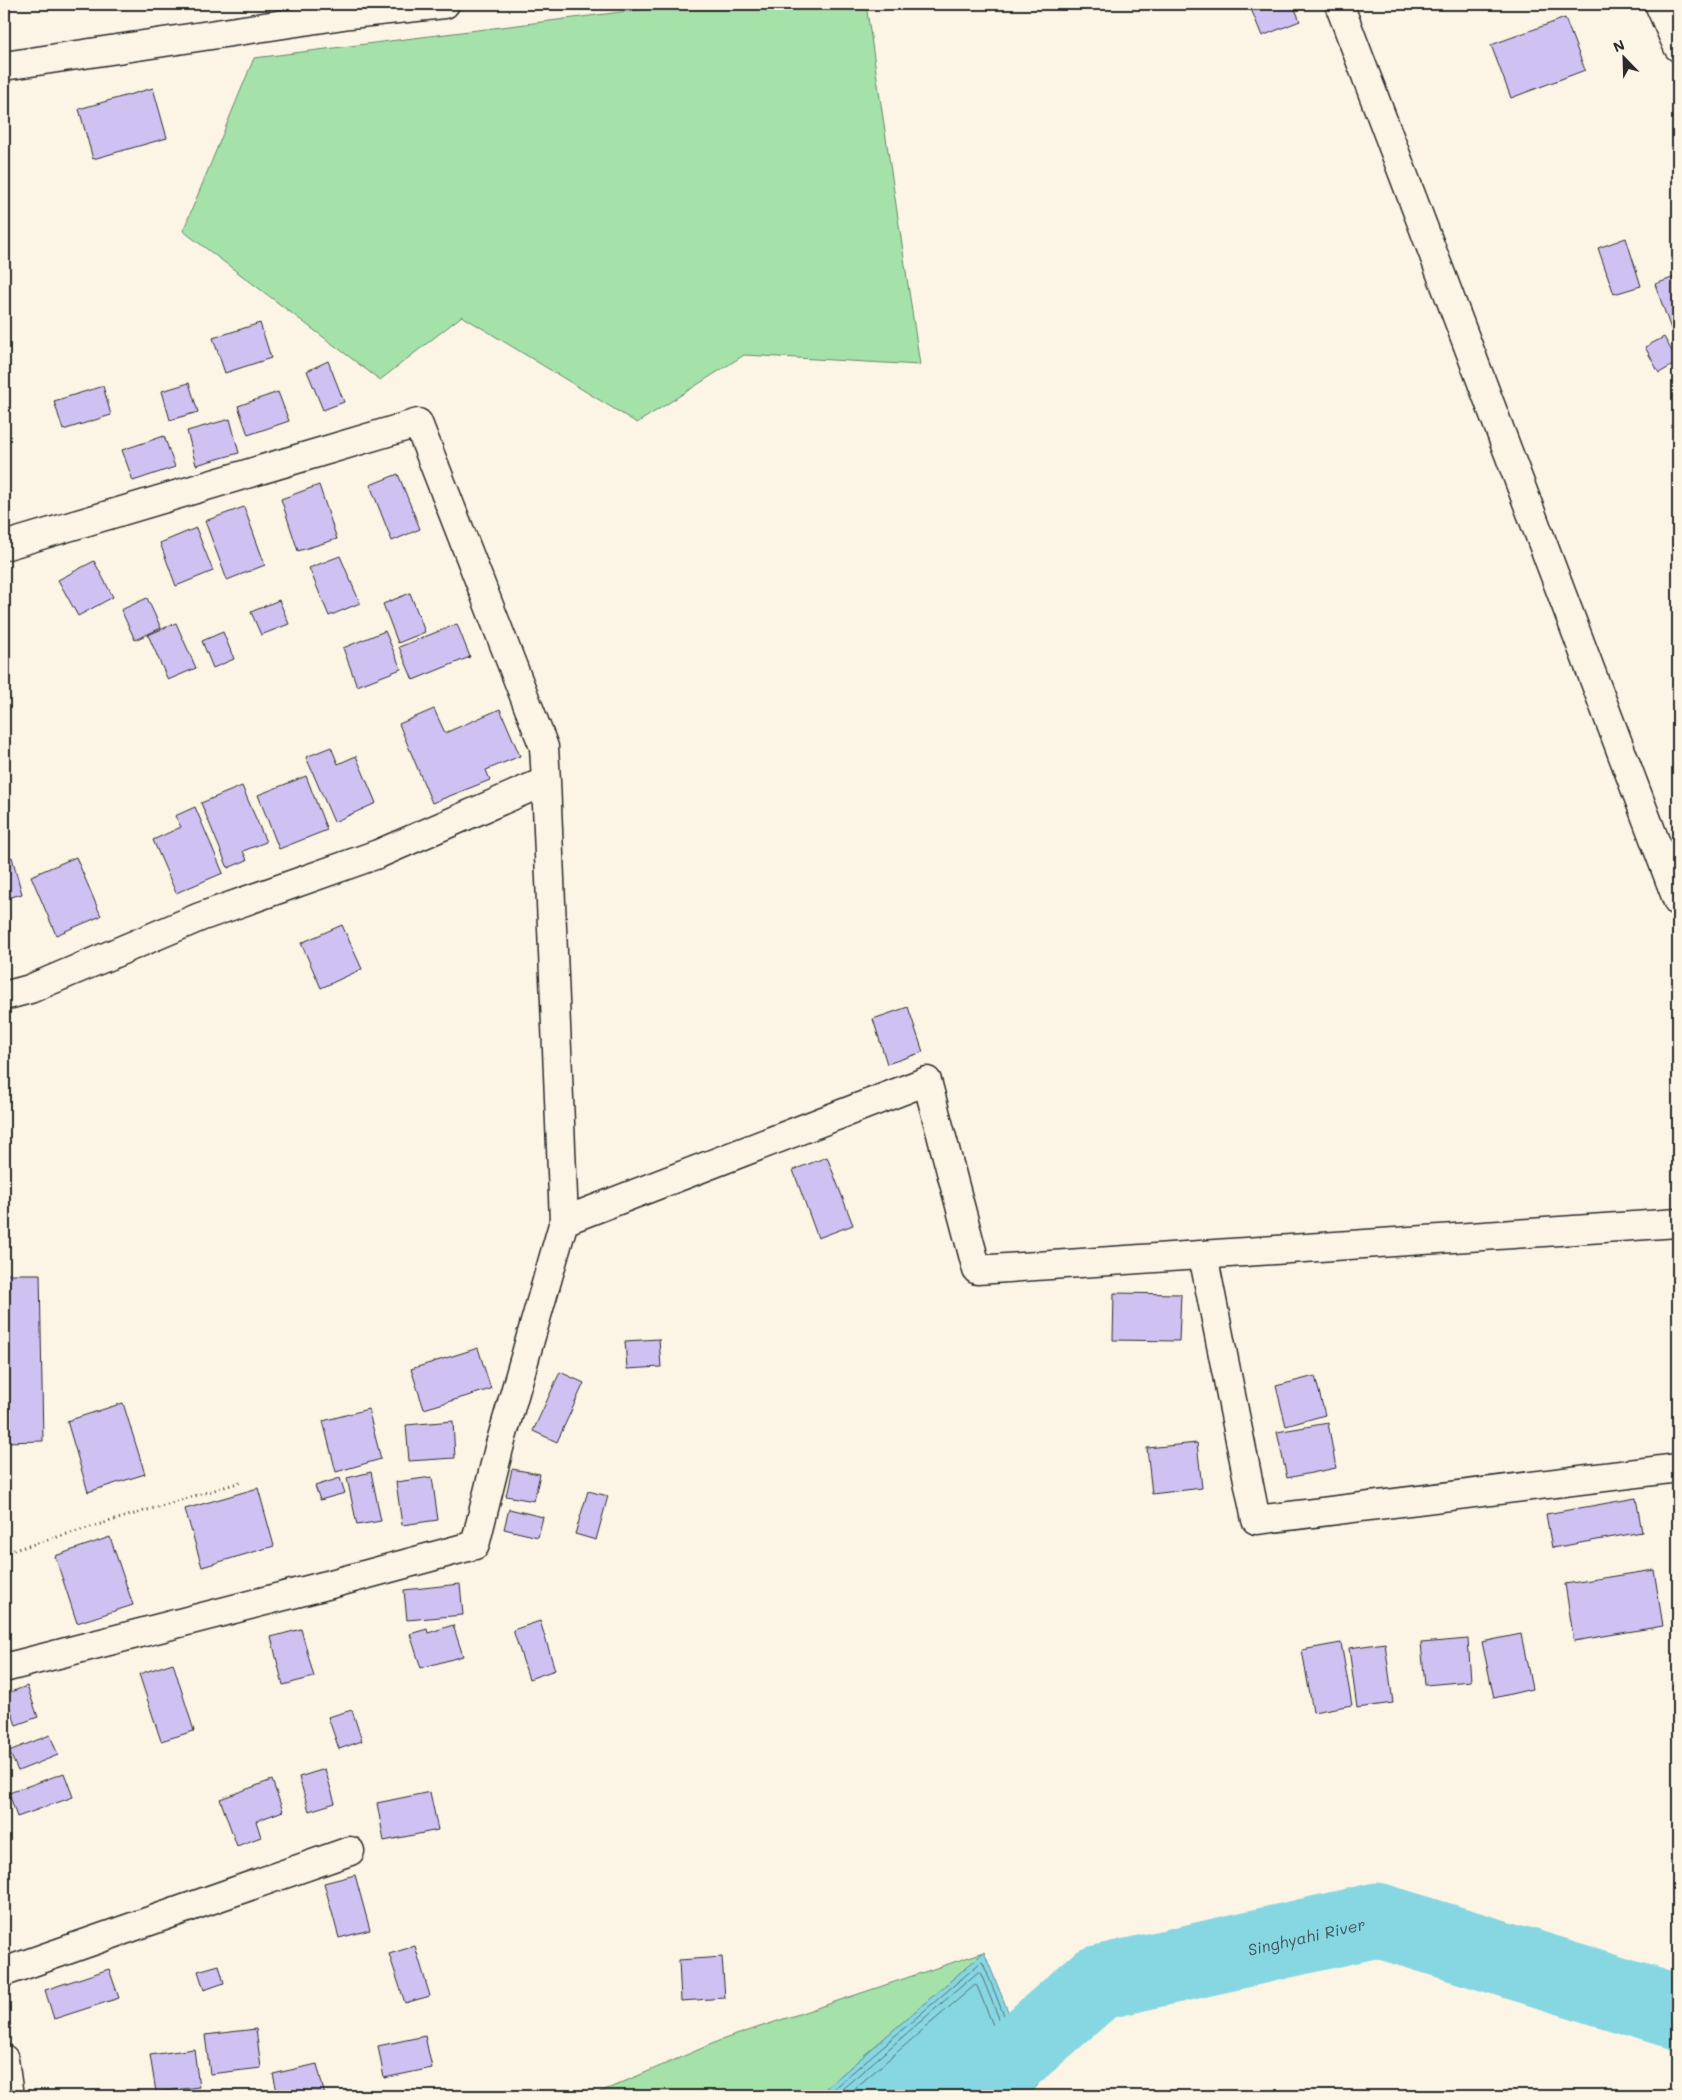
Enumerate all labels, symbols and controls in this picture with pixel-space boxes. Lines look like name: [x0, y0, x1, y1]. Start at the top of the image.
north arrow: [1600, 32, 1650, 82]
text: N: [1610, 35, 1627, 56]
water label: Singhyahi River: [1245, 1912, 1367, 1959]

